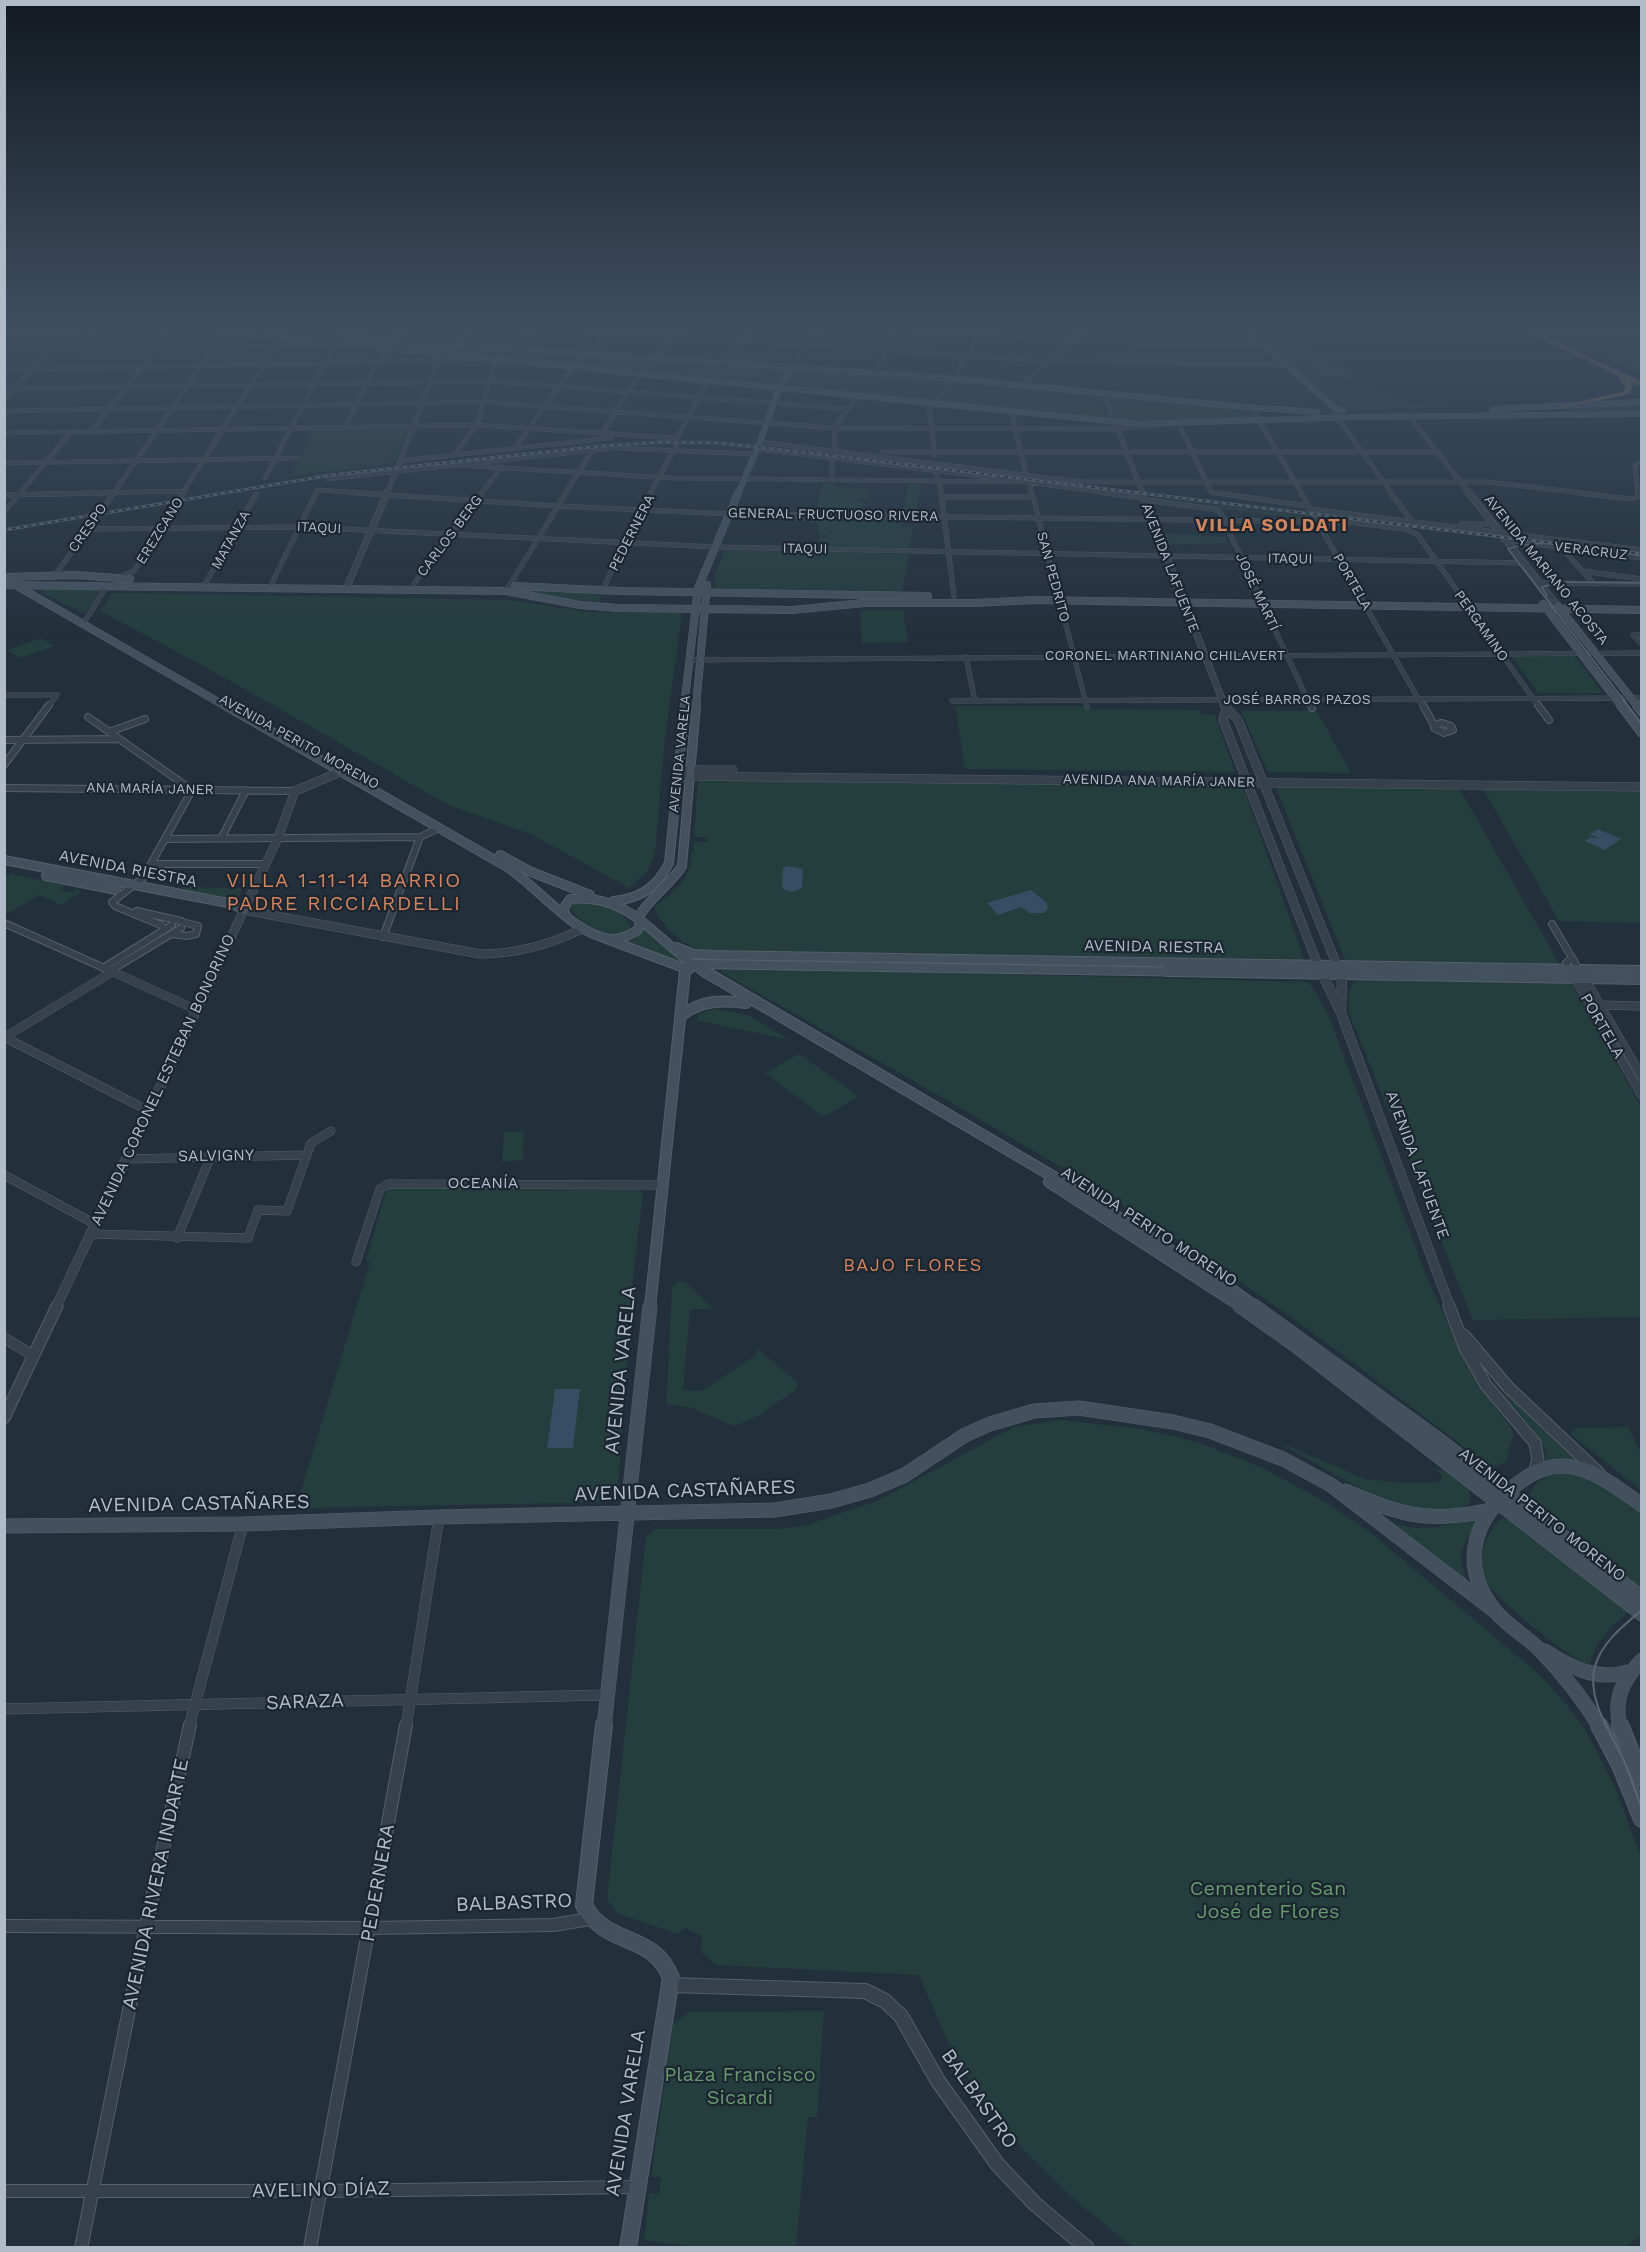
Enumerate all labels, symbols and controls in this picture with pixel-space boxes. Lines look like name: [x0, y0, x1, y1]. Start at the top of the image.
street label: CARLOS BERG: [414, 492, 486, 580]
street label: PEDERNERA: [606, 492, 658, 574]
street label: AVENIDA MARIANO ACOSTA: [1480, 492, 1612, 648]
street label: EREZCANO: [133, 495, 187, 567]
street label: CRESPO: [65, 500, 111, 556]
street label: AVENIDA LAFUENTE: [1138, 501, 1202, 635]
street label: GENERAL FRUCTUOSO RIVERA: [728, 505, 938, 525]
street label: MATANZA: [208, 508, 254, 572]
district label: VILLA SOLDATI: [1196, 515, 1348, 537]
street label: ITAQUI: [296, 518, 342, 538]
street label: SAN PEDRITO: [1033, 530, 1073, 624]
street label: VERACRUZ: [1553, 538, 1629, 564]
street label: ITAQUI: [782, 540, 828, 558]
street label: JOSÉ MARTÍ: [1232, 550, 1282, 634]
street label: ITAQUI: [1267, 550, 1313, 568]
street label: PORTELA: [1329, 551, 1375, 613]
street label: PERGAMINO: [1450, 587, 1512, 665]
street label: CORONEL MARTINIANO CHILAVERT: [1045, 648, 1285, 664]
street label: AVENIDA PERITO MORENO: [216, 691, 382, 793]
street label: JOSÉ BARROS PAZOS: [1223, 692, 1371, 708]
street label: AVENIDA VARELA: [665, 694, 695, 814]
street label: AVENIDA ANA MARÍA JANER: [1063, 771, 1255, 791]
street label: ANA MARÍA JANER: [86, 779, 214, 799]
street label: AVENIDA RIESTRA: [57, 846, 199, 892]
district label: VILLA 1-11-14 BARRIO PADRE RICCIARDELLI: [226, 869, 462, 916]
street label: AVENIDA CORONEL ESTEBAN BONORINO: [87, 931, 239, 1229]
street label: AVENIDA RIESTRA: [1084, 936, 1224, 958]
street label: PORTELA: [1576, 990, 1628, 1062]
street label: AVENIDA LAFUENTE: [1381, 1088, 1453, 1242]
street label: SALVIGNY: [178, 1146, 254, 1166]
street label: AVENIDA PERITO MORENO: [1057, 1163, 1241, 1291]
street label: OCEANÍA: [448, 1173, 518, 1193]
district label: BAJO FLORES: [843, 1255, 983, 1277]
street label: AVENIDA VARELA: [600, 1285, 642, 1455]
street label: AVENIDA PERITO MORENO: [1455, 1444, 1629, 1586]
street label: AVENIDA CASTAÑARES: [574, 1475, 796, 1507]
street label: AVENIDA CASTAÑARES: [88, 1490, 310, 1518]
street label: SARAZA: [266, 1689, 344, 1715]
street label: AVENIDA RIVERA INDARTE: [118, 1756, 194, 2012]
street label: PEDERNERA: [356, 1822, 400, 1944]
park label: Cementerio San José de Flores: [1190, 1877, 1346, 1924]
street label: BALBASTRO: [455, 1889, 573, 1917]
street label: AVENIDA VARELA: [601, 2028, 651, 2198]
street label: BALBASTRO: [936, 2044, 1022, 2154]
park label: Plaza Francisco Sicardi: [664, 2063, 816, 2110]
street label: AVELINO DÍAZ: [252, 2177, 390, 2203]

